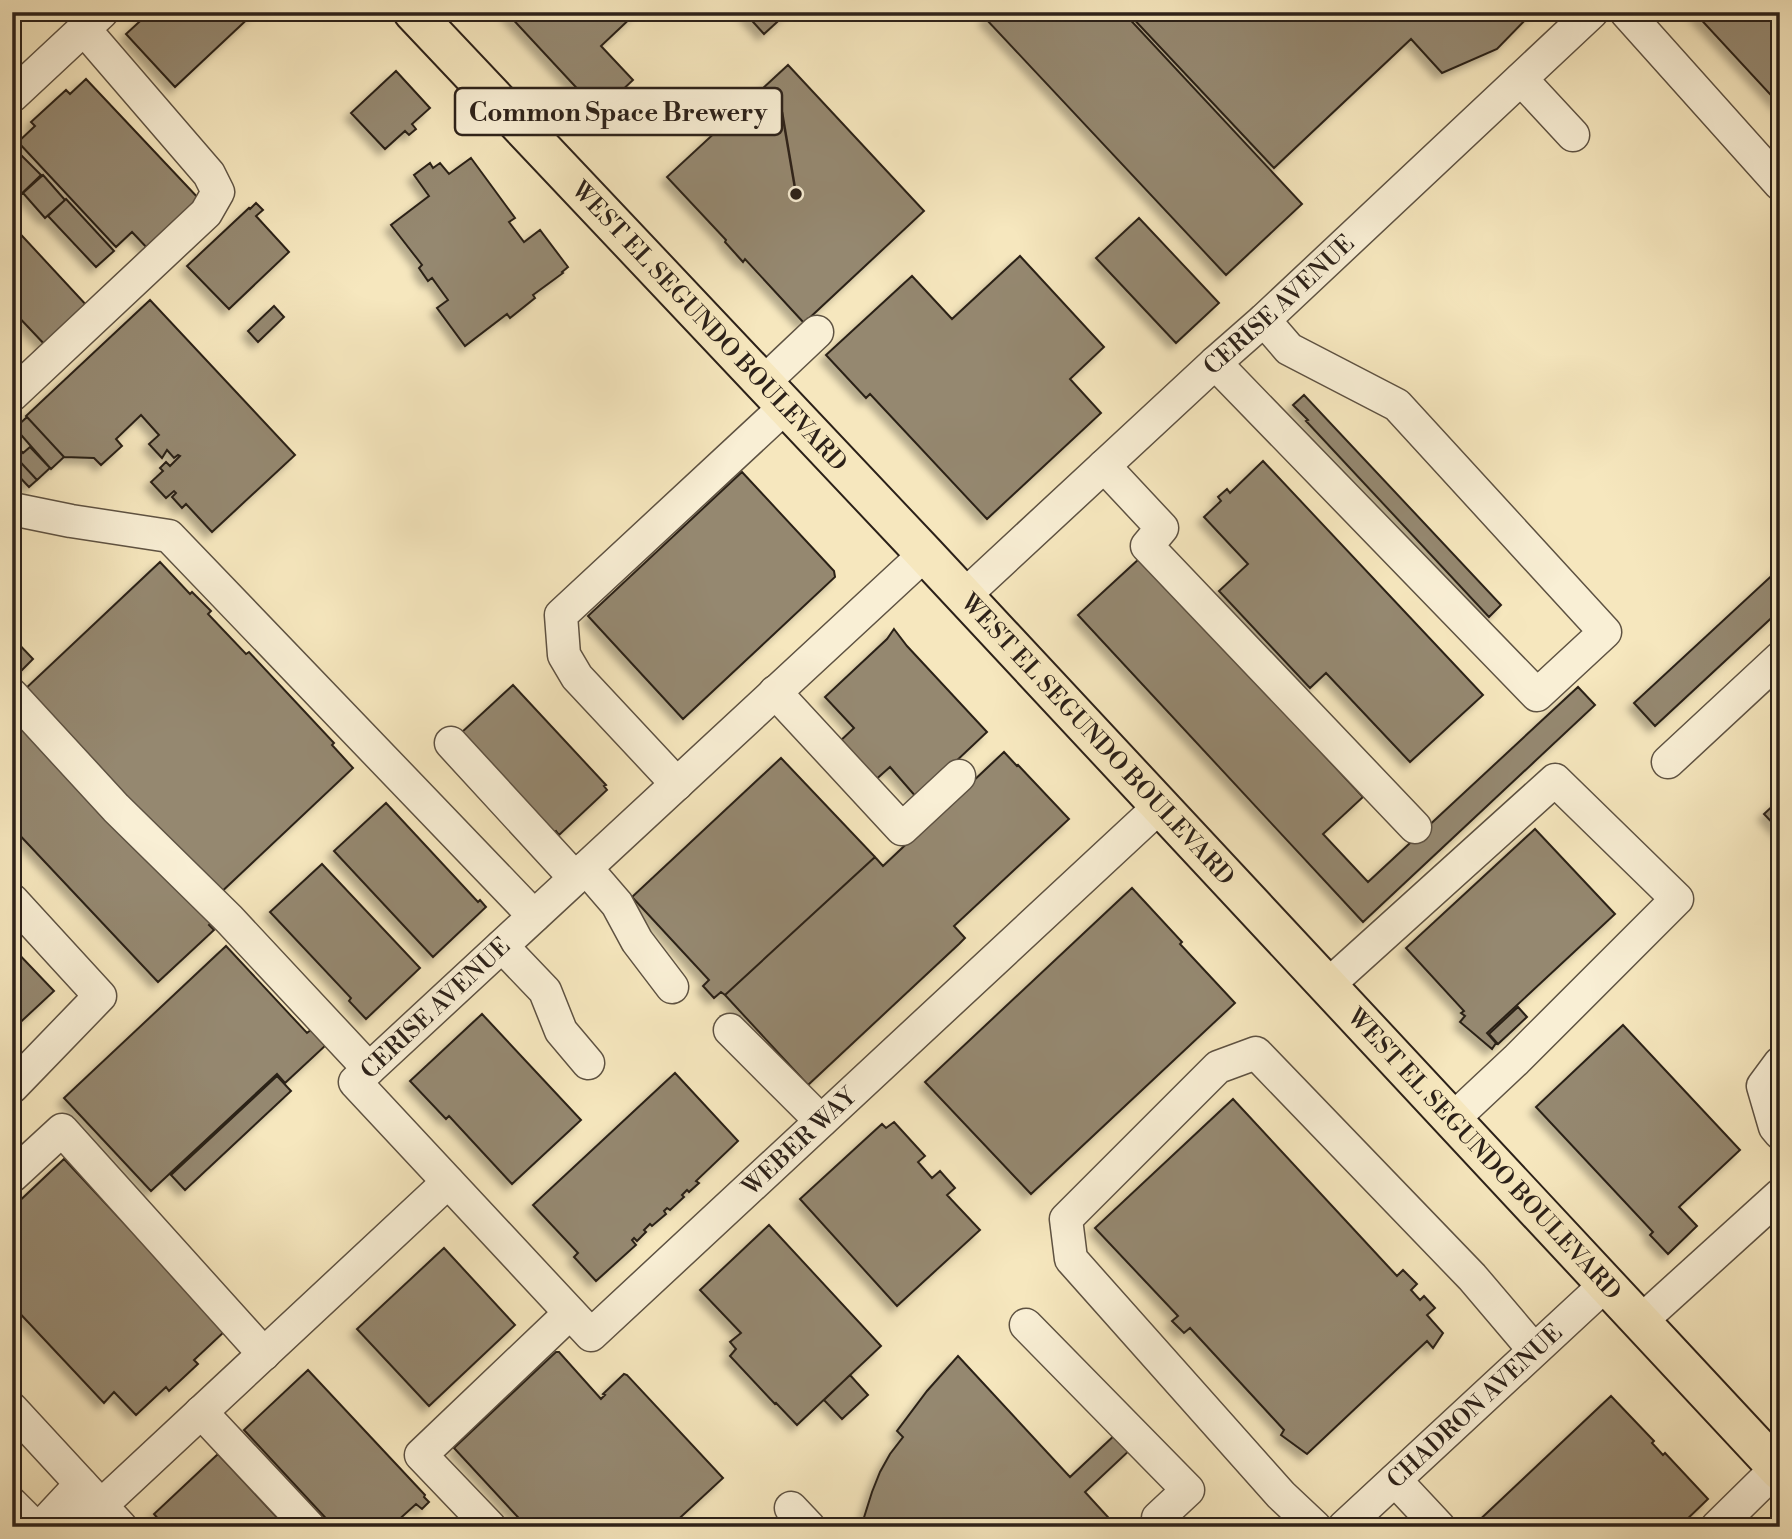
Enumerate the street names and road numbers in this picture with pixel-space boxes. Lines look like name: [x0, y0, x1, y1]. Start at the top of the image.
street label: WEST EL SEGUNDO BOULEVARD: [564, 175, 853, 478]
street label: CERISE AVENUE: [1198, 229, 1361, 382]
street label: WEST EL SEGUNDO BOULEVARD: [953, 587, 1240, 892]
street label: CERISE AVENUE: [355, 932, 517, 1086]
street label: WEST EL SEGUNDO BOULEVARD: [1340, 1002, 1627, 1307]
street label: WEBER WAY: [736, 1081, 864, 1203]
street label: CHADRON AVENUE: [1381, 1318, 1569, 1495]

